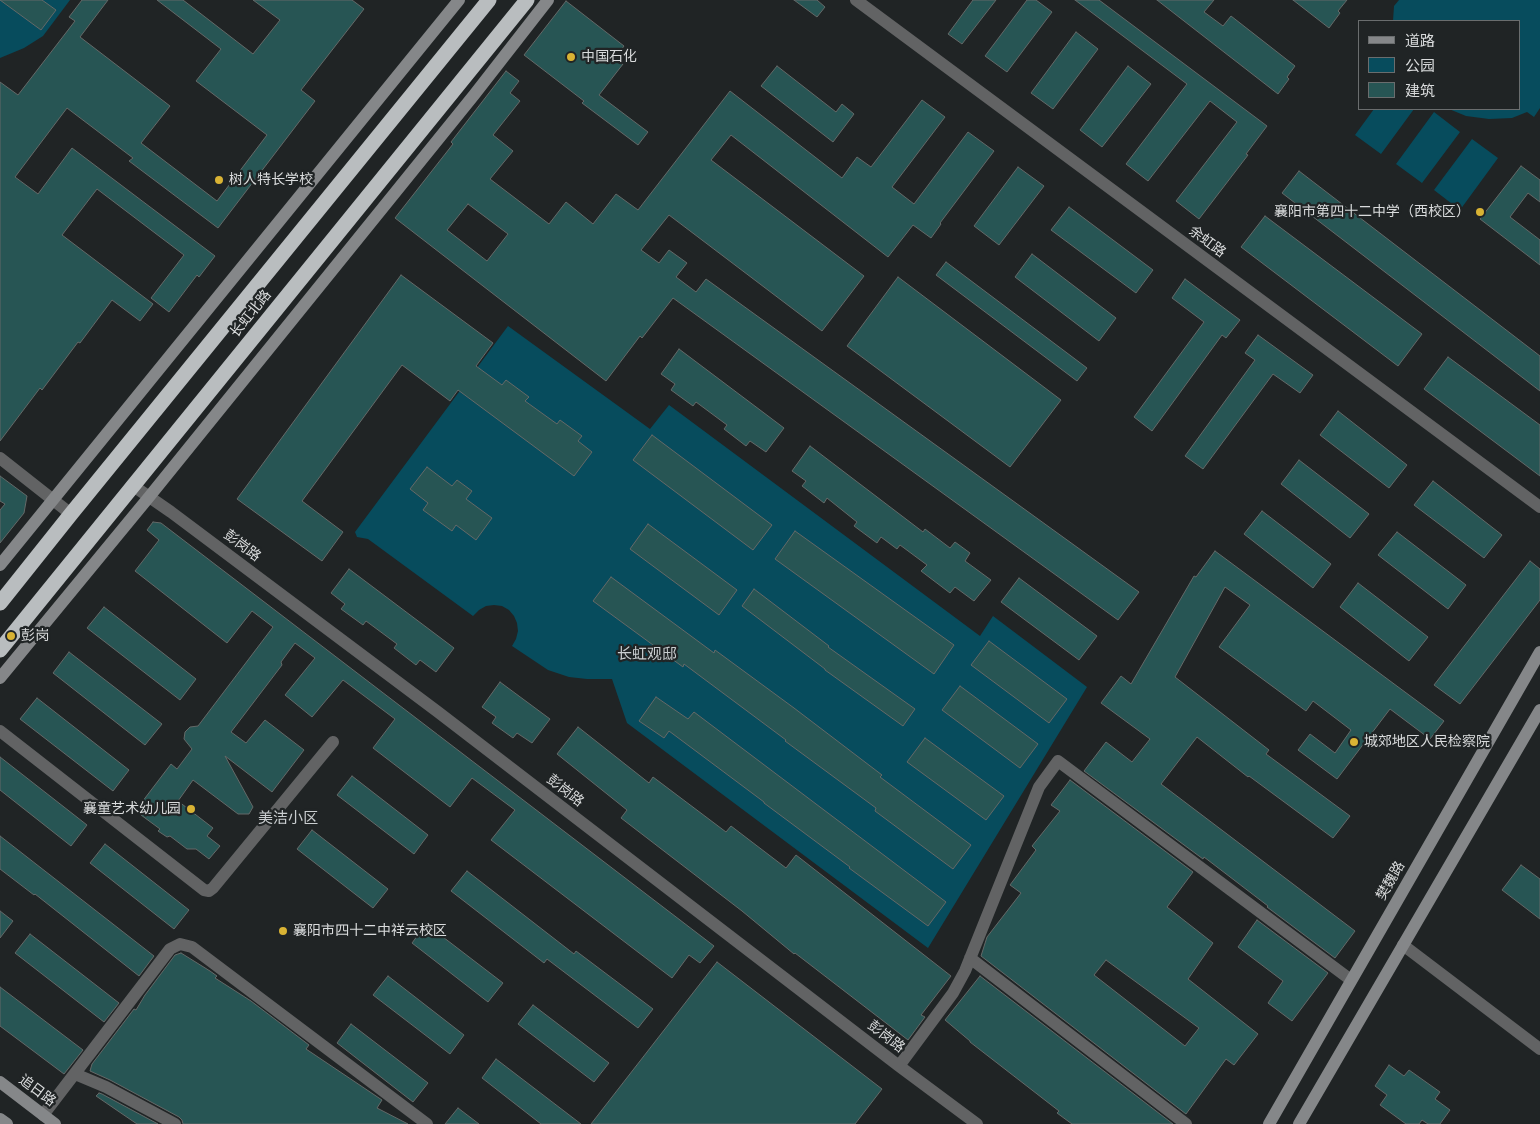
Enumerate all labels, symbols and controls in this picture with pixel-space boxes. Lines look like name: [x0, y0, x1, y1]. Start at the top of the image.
legend: [1358, 20, 1520, 110]
text: 道路: [1405, 32, 1435, 49]
place label: 中国石化: [581, 49, 637, 65]
marker: 中国石化: [565, 51, 577, 63]
text: 公园: [1405, 57, 1435, 74]
text: 建筑: [1405, 82, 1435, 99]
place label: 树人特长学校: [229, 172, 313, 188]
marker: 树人特长学校: [213, 174, 225, 186]
place label: 襄阳市第四十二中学（西校区）: [1274, 204, 1470, 220]
marker: 襄阳市第四十二中学（西校区）: [1474, 206, 1486, 218]
street label: 余虹路: [1185, 223, 1229, 261]
street label: 长虹北路: [227, 287, 275, 341]
street label: 彭岗路: [220, 527, 264, 565]
place label: 彭岗: [21, 628, 49, 644]
marker: 彭岗: [5, 630, 17, 642]
district label: 长虹观邸: [617, 646, 677, 664]
place label: 城郊地区人民检察院: [1364, 734, 1490, 750]
marker: 城郊地区人民检察院: [1348, 736, 1360, 748]
street label: 彭岗路: [543, 771, 587, 811]
place label: 襄童艺术幼儿园: [83, 801, 181, 817]
marker: 襄童艺术幼儿园: [185, 803, 197, 815]
district label: 美洁小区: [258, 810, 318, 828]
street label: 樊魏路: [1373, 859, 1409, 903]
place label: 襄阳市四十二中祥云校区: [293, 923, 447, 939]
marker: 襄阳市四十二中祥云校区: [277, 925, 289, 937]
street label: 彭岗路: [864, 1017, 908, 1057]
street label: 追日路: [15, 1072, 59, 1110]

